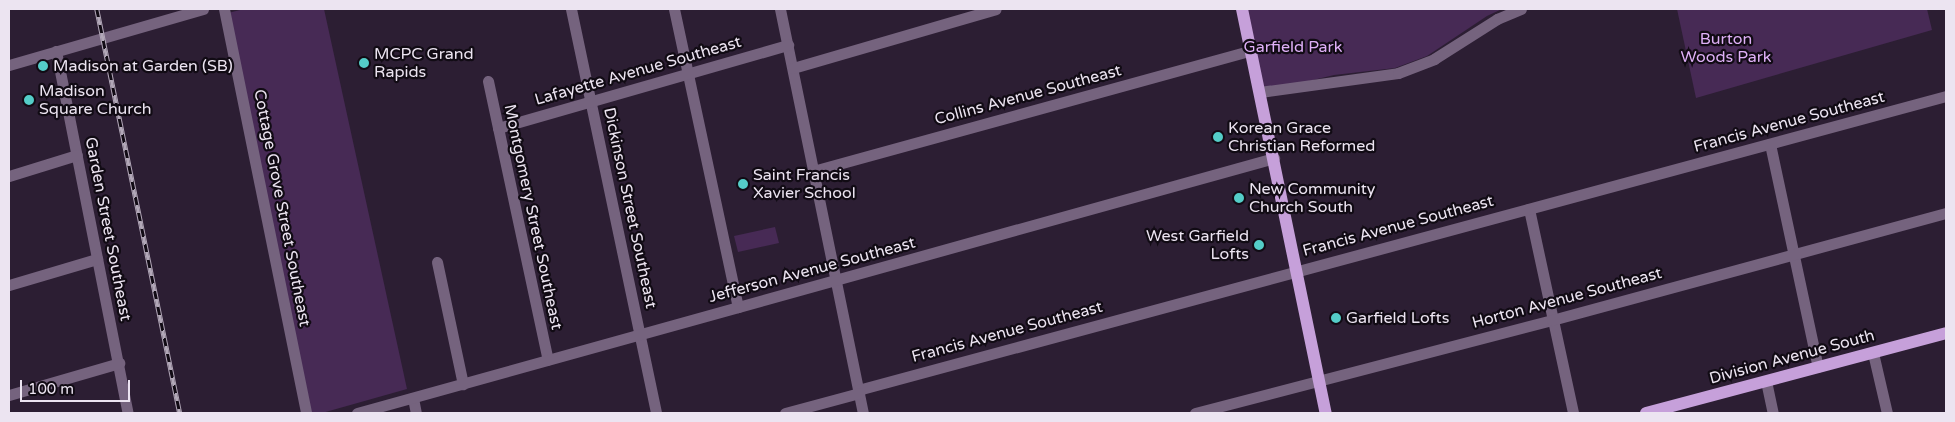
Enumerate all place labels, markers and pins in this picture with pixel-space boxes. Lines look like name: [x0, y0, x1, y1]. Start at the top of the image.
place label: MCPC Grand Rapids: [374, 44, 474, 82]
place label: Madison at Garden (SB): [53, 56, 233, 76]
marker: MCPC Grand Rapids: [358, 57, 370, 69]
marker: Madison at Garden (SB): [37, 60, 49, 72]
place label: Madison Square Church: [39, 81, 151, 119]
marker: Madison Square Church: [23, 94, 35, 106]
place label: Korean Grace Christian Reformed: [1228, 118, 1375, 156]
marker: Korean Grace Christian Reformed: [1212, 131, 1224, 143]
place label: Saint Francis Xavier School: [753, 165, 856, 203]
marker: Saint Francis Xavier School: [737, 178, 749, 190]
place label: New Community Church South: [1249, 179, 1375, 217]
marker: New Community Church South: [1233, 192, 1245, 204]
place label: West Garfield Lofts: [1146, 226, 1249, 264]
marker: West Garfield Lofts: [1253, 239, 1265, 251]
place label: Garfield Lofts: [1346, 308, 1449, 328]
marker: Garfield Lofts: [1330, 312, 1342, 324]

